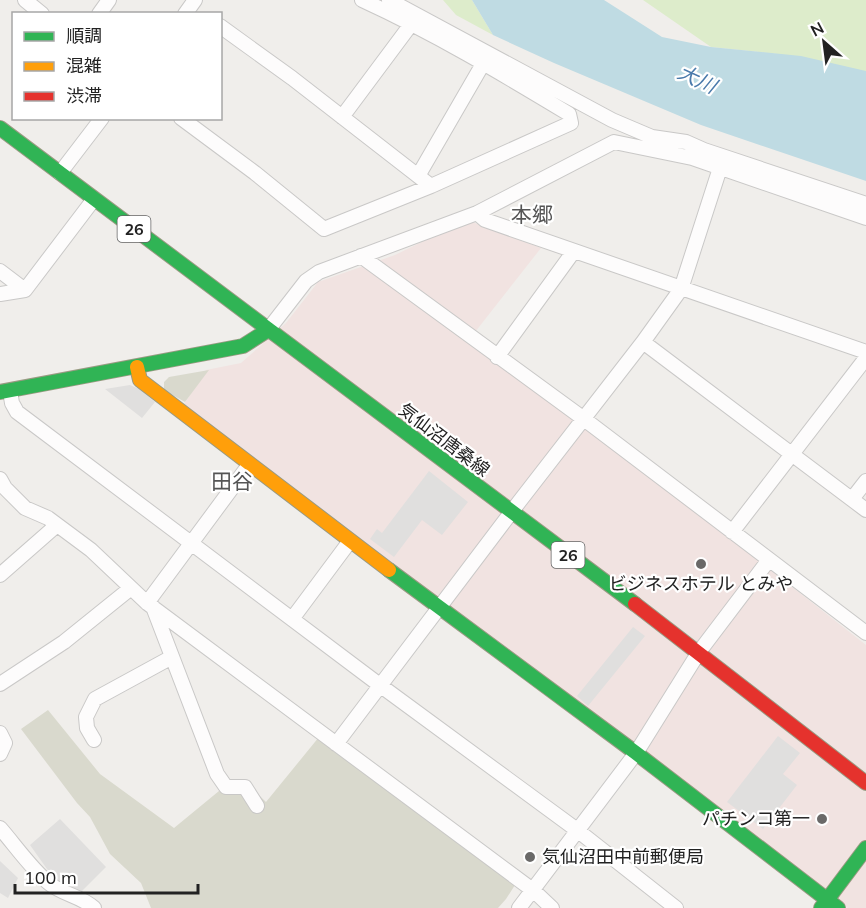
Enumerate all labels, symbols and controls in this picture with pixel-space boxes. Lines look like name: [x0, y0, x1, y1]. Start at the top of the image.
legend: [12, 12, 222, 120]
north arrow: [794, 12, 854, 72]
text: N: [807, 17, 827, 40]
text: 順調: [66, 24, 102, 47]
text: 混雑: [66, 54, 102, 77]
water label: 大川: [674, 59, 722, 99]
text: 渋滞: [66, 84, 102, 107]
district label: 本郷: [511, 201, 553, 227]
road number: 26: [118, 216, 150, 242]
street label: 気仙沼唐桑線: [394, 398, 494, 481]
district label: 田谷: [211, 468, 253, 494]
road number: 26: [552, 542, 584, 568]
marker: ビジネスホテル とみや: [694, 557, 708, 571]
place label: ビジネスホテル とみや: [609, 572, 793, 595]
place label: パチンコ第一: [702, 807, 810, 830]
marker: パチンコ第一: [815, 812, 829, 826]
place label: 気仙沼田中前郵便局: [542, 845, 704, 868]
marker: 気仙沼田中前郵便局: [523, 850, 537, 864]
scale bar: [15, 857, 198, 895]
text: 100 m: [24, 866, 77, 889]

